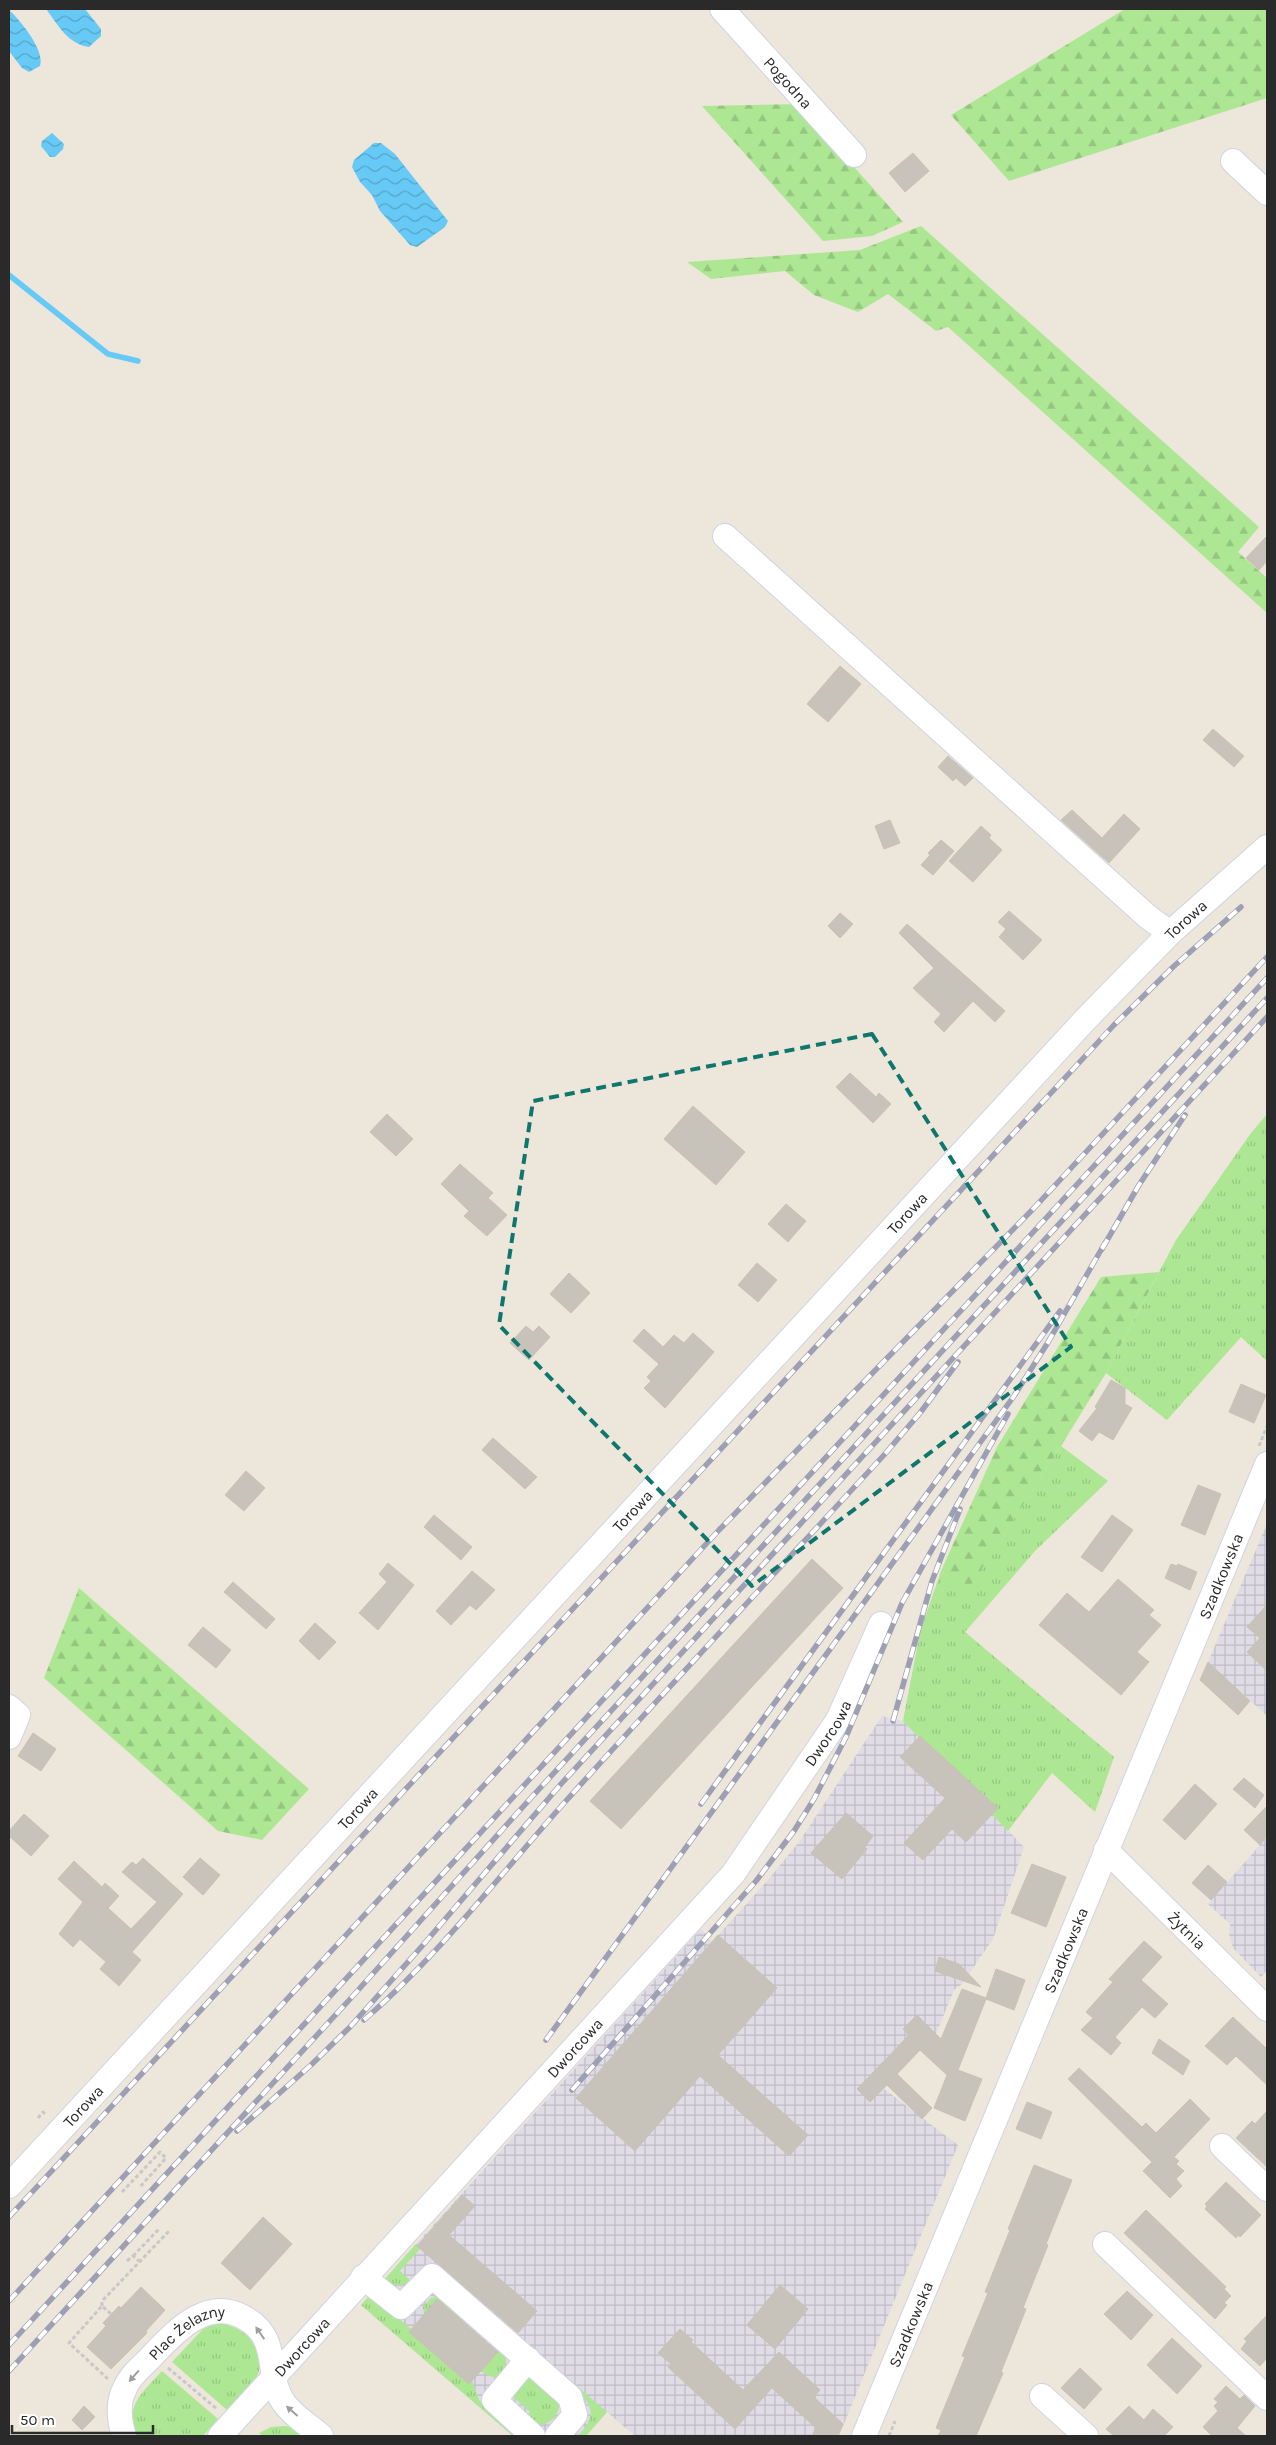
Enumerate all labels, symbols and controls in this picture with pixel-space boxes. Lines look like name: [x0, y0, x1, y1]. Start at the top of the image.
street label: Pogodna: [760, 53, 816, 113]
street label: Torowa: [1160, 896, 1211, 943]
street label: Torowa: [883, 1188, 931, 1238]
street label: Torowa: [608, 1486, 657, 1536]
street label: Szadkowska: [1195, 1530, 1247, 1622]
street label: Dworcowa: [800, 1697, 856, 1770]
street label: Torowa: [334, 1784, 382, 1834]
street label: Szadkowska: [1040, 1905, 1092, 1996]
street label: Żytnia: [1164, 1907, 1210, 1953]
street label: Dworcowa: [543, 2014, 607, 2082]
street label: Torowa: [59, 2081, 107, 2131]
street label: Szadkowska: [885, 2279, 937, 2370]
street label: Plac Żelazny: [144, 2302, 226, 2364]
street label: Dworcowa: [270, 2313, 334, 2381]
one-way arrow: [255, 2326, 265, 2340]
one-way arrow: [128, 2369, 140, 2381]
scale bar: [12, 2402, 154, 2434]
one-way arrow: [287, 2405, 299, 2417]
text: 50 m: [20, 2411, 55, 2429]

